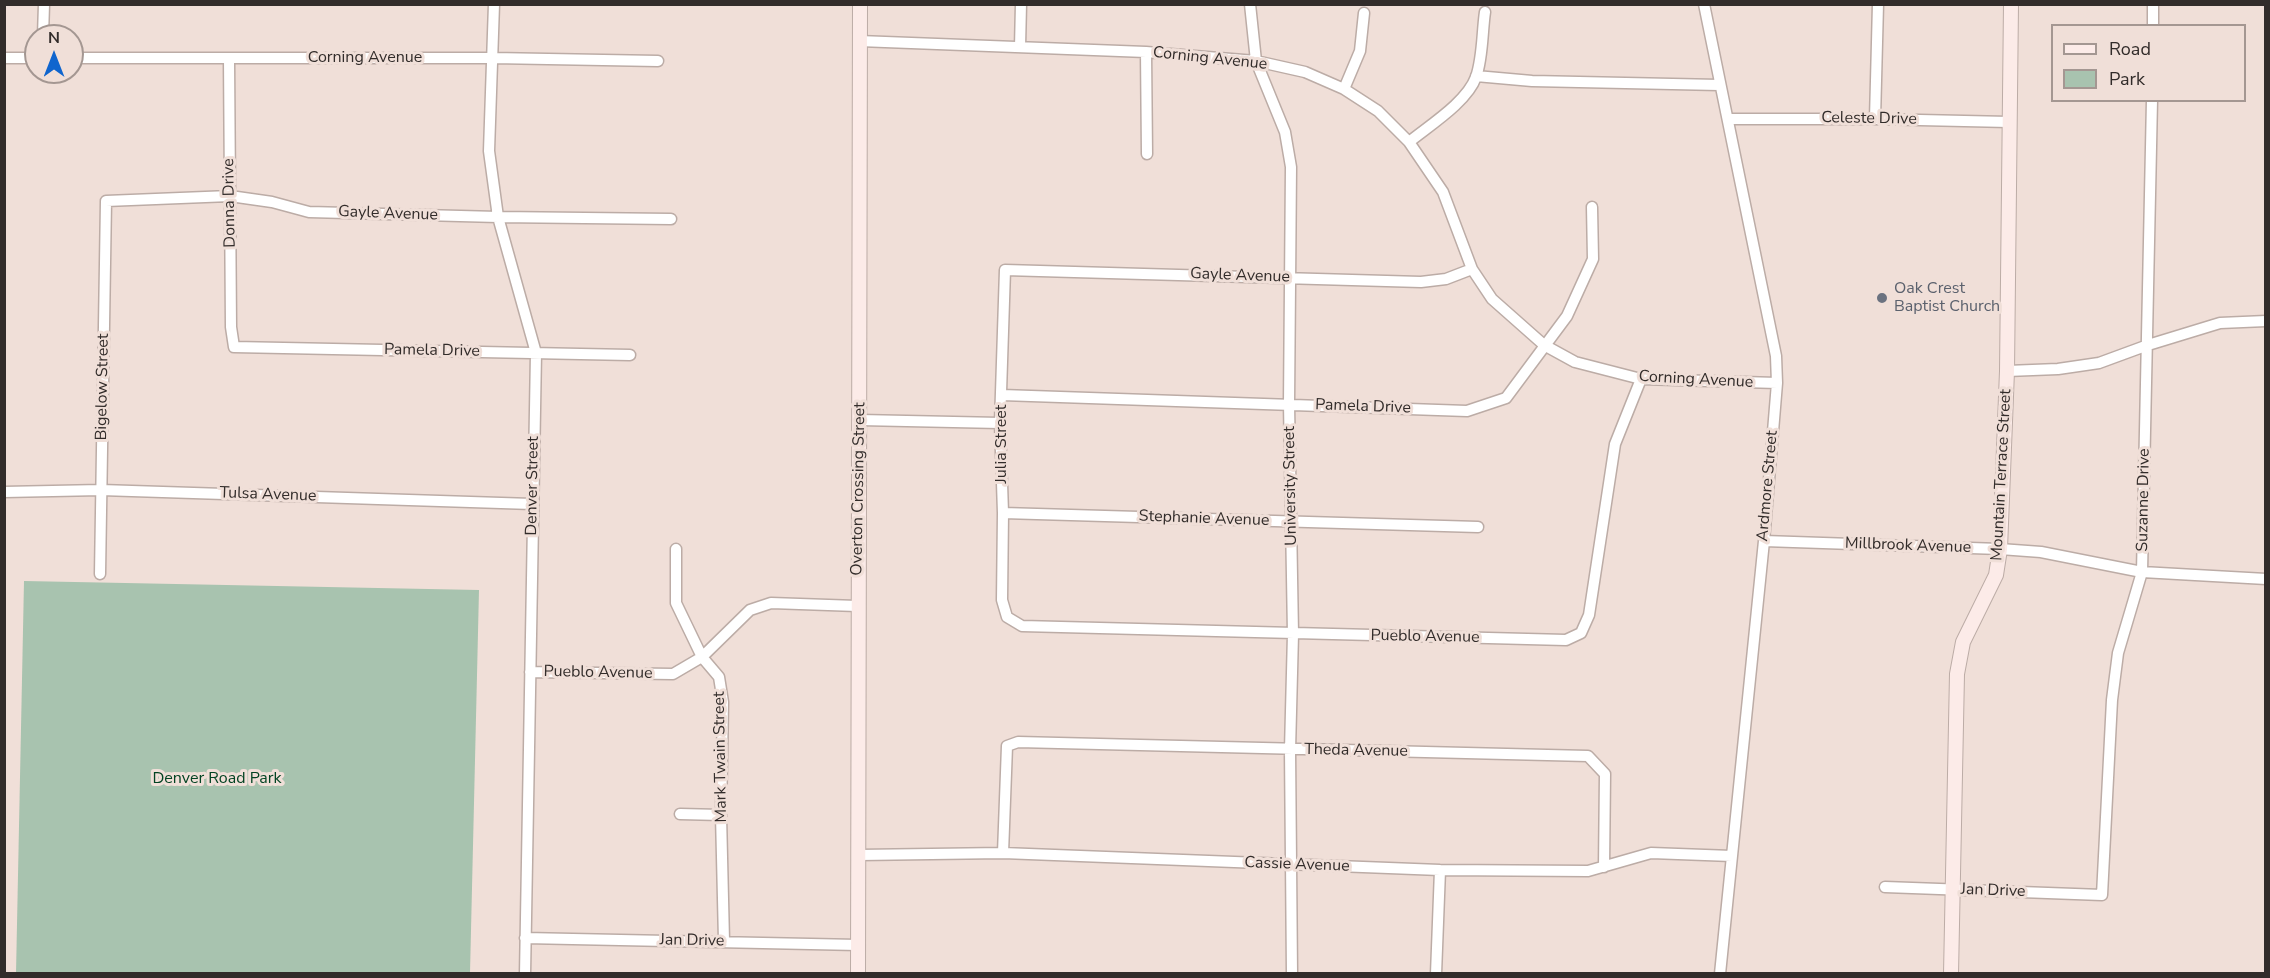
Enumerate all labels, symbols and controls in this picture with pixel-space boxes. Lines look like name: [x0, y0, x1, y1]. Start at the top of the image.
north arrow: [24, 24, 84, 84]
legend: [2051, 24, 2246, 102]
text: N: [48, 27, 60, 49]
text: Road: [2109, 37, 2151, 61]
street label: Corning Avenue: [1152, 43, 1268, 75]
street label: Corning Avenue: [308, 48, 422, 68]
text: Park: [2109, 67, 2145, 91]
street label: Celeste Drive: [1821, 109, 1917, 129]
street label: Donna Drive: [220, 158, 240, 248]
street label: Gayle Avenue: [338, 203, 438, 225]
street label: Gayle Avenue: [1190, 265, 1290, 287]
place label: Oak Crest Baptist Church: [1894, 279, 2000, 317]
marker: Oak Crest Baptist Church: [1875, 291, 1889, 305]
street label: Bigelow Street: [92, 333, 114, 441]
street label: Pamela Drive: [384, 341, 480, 361]
street label: Corning Avenue: [1638, 367, 1754, 393]
street label: Mountain Terrace Street: [1988, 389, 2016, 561]
street label: Pamela Drive: [1315, 396, 1411, 418]
street label: Overton Crossing Street: [848, 402, 870, 576]
street label: Julia Street: [992, 405, 1012, 483]
street label: University Street: [1280, 426, 1302, 546]
street label: Ardmore Street: [1754, 430, 1782, 542]
street label: Denver Street: [523, 436, 543, 536]
street label: Suzanne Drive: [2133, 448, 2155, 552]
street label: Tulsa Avenue: [219, 484, 317, 506]
street label: Stephanie Avenue: [1138, 507, 1270, 531]
street label: Millbrook Avenue: [1845, 534, 1971, 558]
street label: Pueblo Avenue: [1370, 626, 1480, 648]
street label: Pueblo Avenue: [543, 662, 653, 684]
street label: Mark Twain Street: [710, 691, 732, 823]
street label: Theda Avenue: [1304, 740, 1408, 762]
park label: Denver Road Park: [152, 769, 282, 789]
street label: Cassie Avenue: [1244, 854, 1350, 876]
street label: Jan Drive: [1960, 880, 2026, 902]
street label: Jan Drive: [659, 931, 725, 951]

